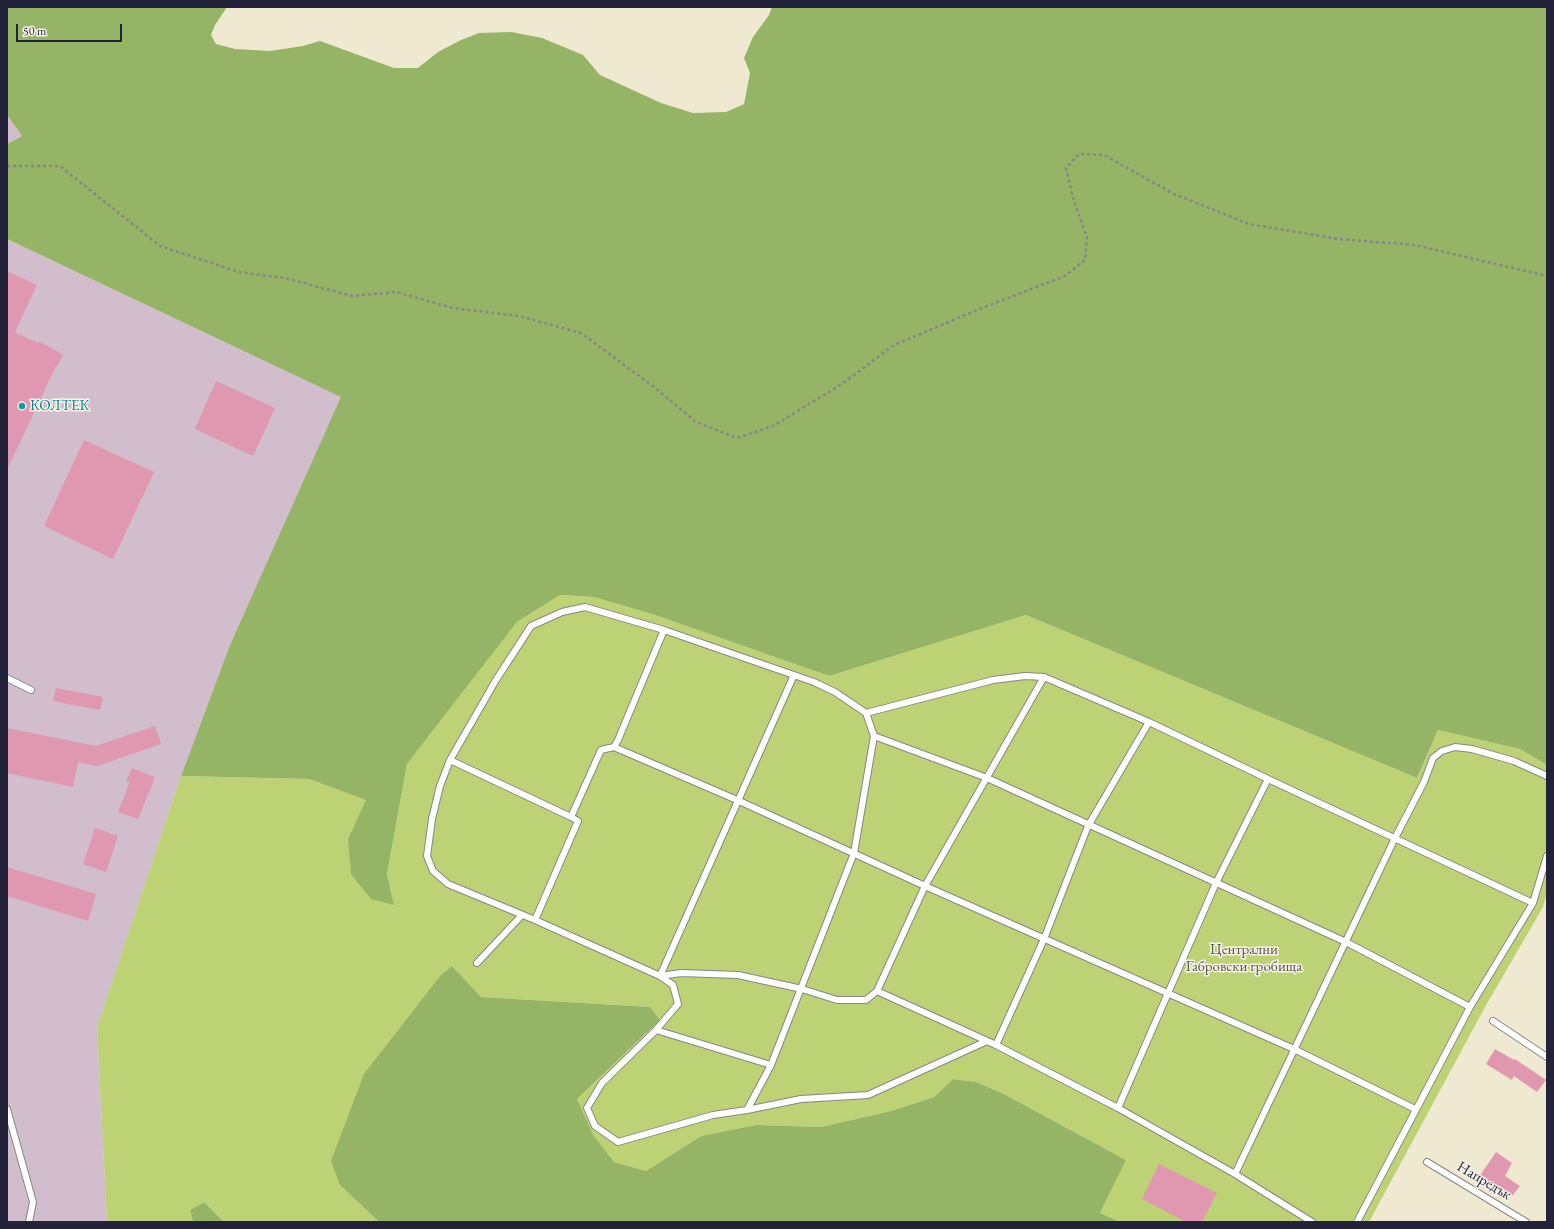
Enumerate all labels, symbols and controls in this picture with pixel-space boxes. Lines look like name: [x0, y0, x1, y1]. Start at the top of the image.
scale bar: [18, 16, 124, 42]
text: 50 m: [23, 23, 46, 39]
place label: КОЛТЕК: [30, 397, 89, 415]
marker: КОЛТЕК: [17, 401, 27, 411]
park label: Централни Габровски гробища: [1186, 941, 1302, 976]
street label: Напредък: [1454, 1158, 1514, 1204]

